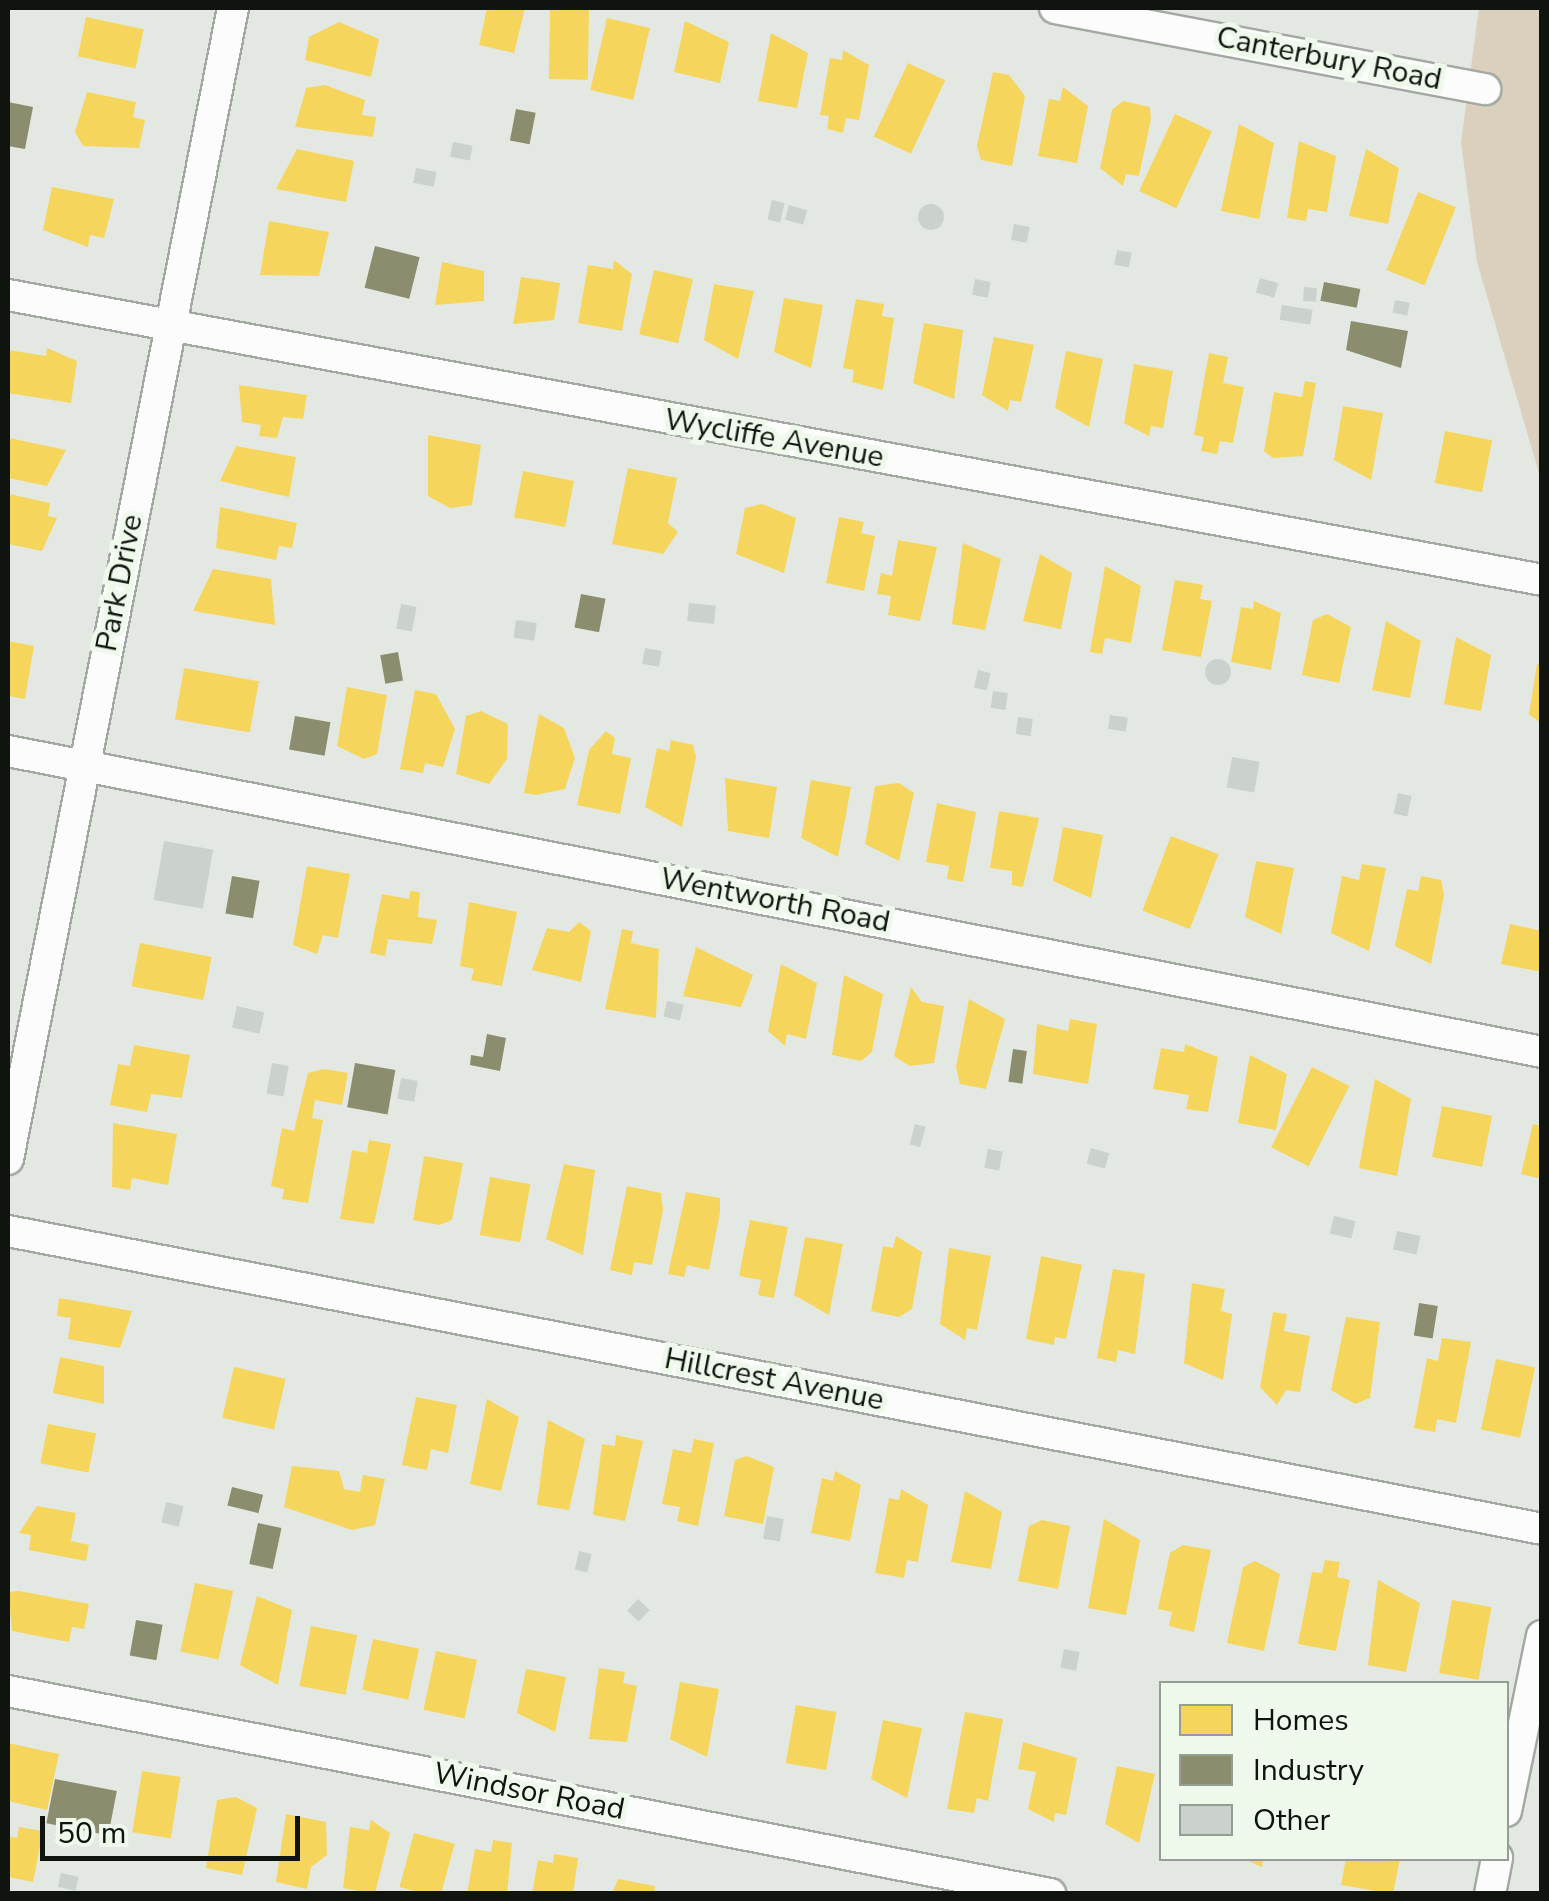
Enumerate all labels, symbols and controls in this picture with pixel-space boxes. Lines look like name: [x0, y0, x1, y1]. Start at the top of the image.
street label: Canterbury Road: [1213, 20, 1445, 98]
street label: Wycliffe Avenue: [662, 402, 886, 476]
street label: Park Drive: [89, 511, 151, 655]
street label: Wentworth Road: [657, 861, 893, 941]
street label: Hillcrest Avenue: [661, 1341, 887, 1419]
legend: [1159, 1681, 1509, 1861]
text: Homes: [1253, 1700, 1349, 1741]
text: Industry: [1253, 1750, 1364, 1791]
street label: Windsor Road: [430, 1756, 628, 1828]
scale bar: [45, 1796, 305, 1858]
text: Other: [1253, 1800, 1330, 1841]
text: 50 m: [57, 1813, 126, 1854]

